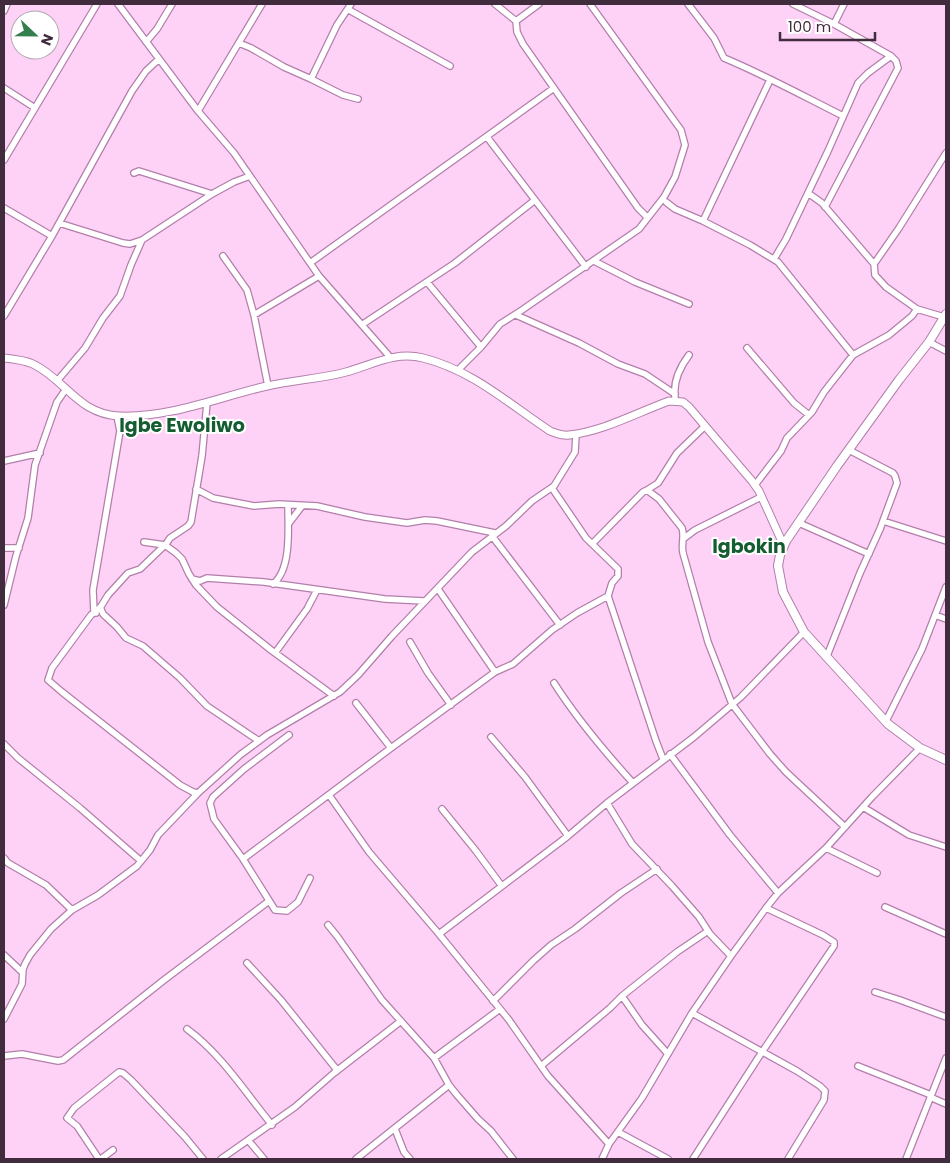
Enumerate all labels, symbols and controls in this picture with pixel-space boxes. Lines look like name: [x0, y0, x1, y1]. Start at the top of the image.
north arrow: [10, 10, 60, 60]
scale bar: [780, 10, 875, 42]
text: 100 m: [788, 16, 831, 37]
text: N: [36, 31, 58, 48]
district label: Igbe Ewoliwo: [119, 412, 245, 439]
district label: Igbokin: [712, 533, 786, 560]

